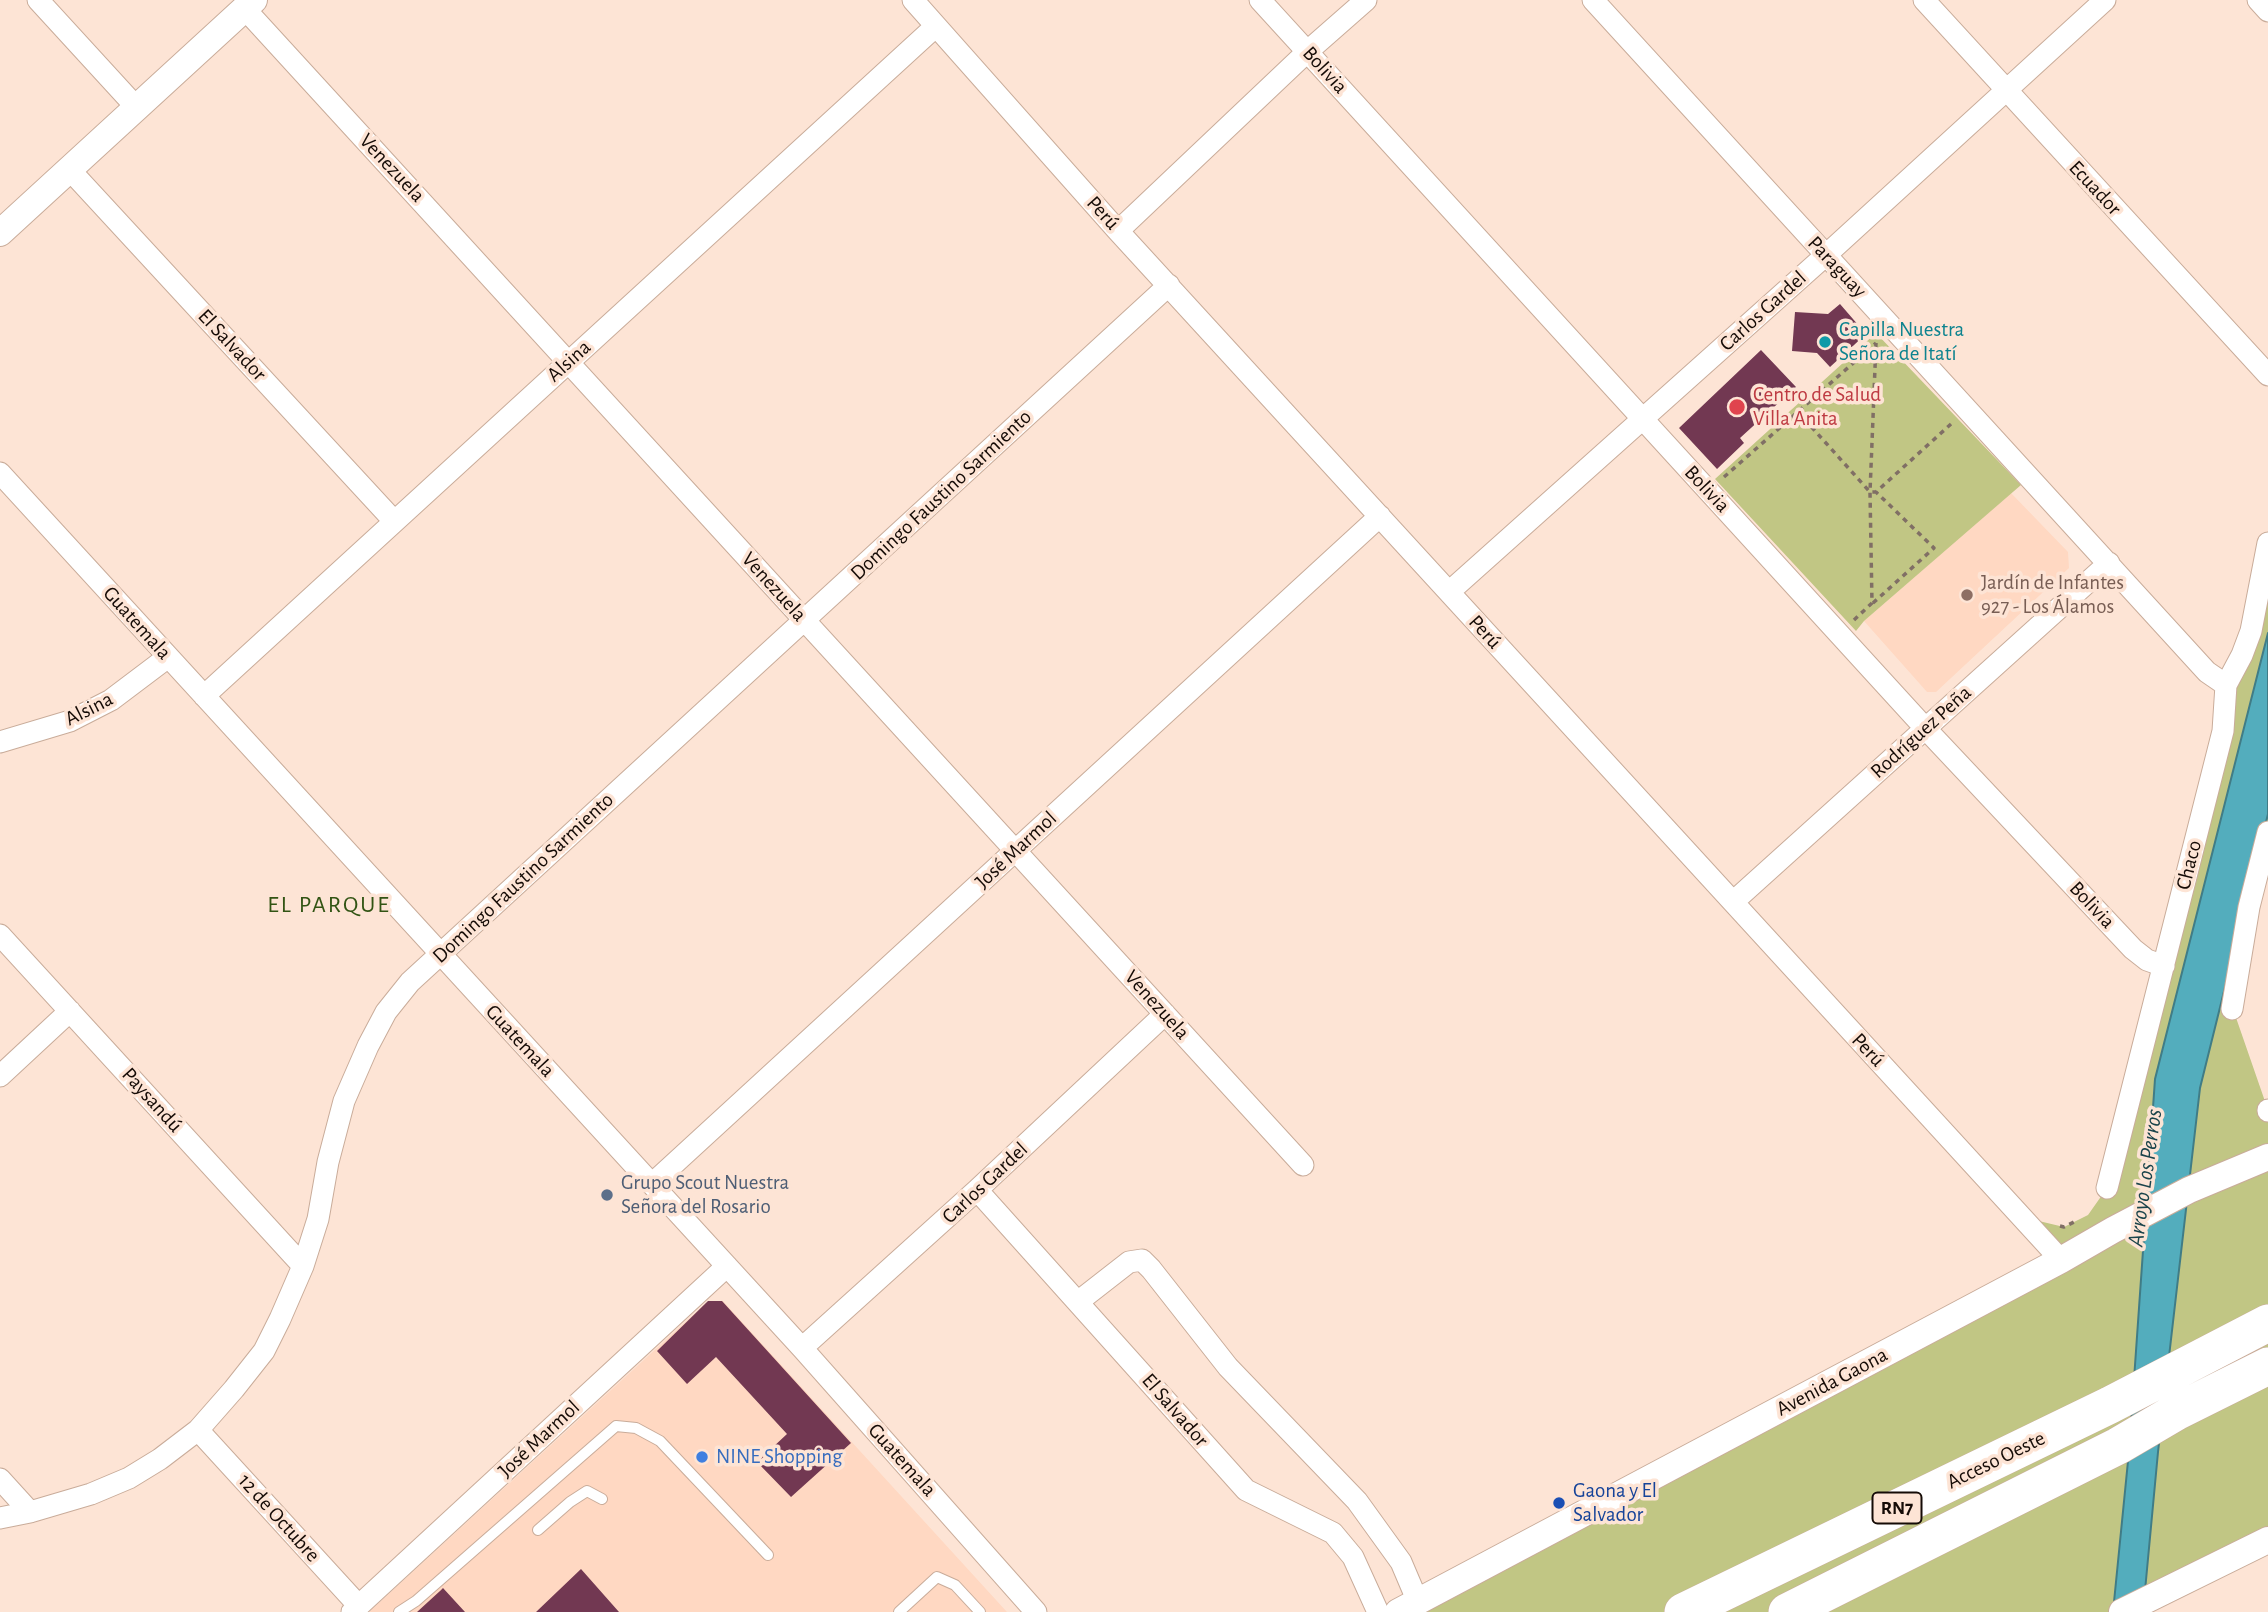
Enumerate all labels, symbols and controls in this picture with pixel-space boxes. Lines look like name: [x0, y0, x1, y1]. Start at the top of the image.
street label: Bolivia: [1297, 41, 1353, 99]
street label: Venezuela: [354, 128, 430, 208]
street label: Ecuador: [2063, 155, 2127, 221]
street label: Perú: [1081, 191, 1125, 235]
street label: Paraguay: [1802, 231, 1872, 303]
street label: Carlos Gardel: [1714, 265, 1812, 357]
street label: El Salvador: [192, 304, 272, 386]
place label: Capilla Nuestra Señora de Itatí: [1839, 317, 1964, 367]
marker: Capilla Nuestra Señora de Itatí: [1817, 334, 1833, 350]
street label: Alsina: [542, 335, 596, 387]
place label: Centro de Salud Villa Anita: [1753, 382, 1881, 432]
marker: Centro de Salud Villa Anita: [1727, 397, 1747, 417]
street label: Domingo Faustino Sarmiento: [845, 405, 1037, 585]
street label: Bolivia: [1679, 460, 1735, 518]
street label: Venezuela: [736, 547, 812, 627]
place label: Jardín de Infantes 927 - Los Álamos: [1981, 570, 2124, 620]
street label: Guatemala: [98, 581, 176, 665]
marker: Jardín de Infantes 927 - Los Álamos: [1959, 587, 1975, 603]
street label: Perú: [1463, 610, 1507, 654]
street label: Rodríguez Peña: [1865, 680, 1977, 784]
street label: Alsina: [61, 686, 117, 732]
street label: Domingo Faustino Sarmiento: [427, 788, 619, 968]
street label: José Marmol: [970, 806, 1062, 894]
street label: Chaco: [2171, 838, 2207, 892]
street label: Bolivia: [2064, 876, 2120, 934]
district label: EL PARQUE: [268, 891, 390, 919]
street label: Venezuela: [1119, 965, 1195, 1045]
street label: Guatemala: [480, 999, 560, 1083]
street label: Perú: [1846, 1028, 1890, 1072]
street label: Paysandú: [116, 1062, 188, 1138]
water label: Arroyo Los Perros: [2122, 1107, 2168, 1249]
street label: Carlos Gardel: [937, 1137, 1033, 1229]
place label: Grupo Scout Nuestra Señora del Rosario: [621, 1170, 789, 1220]
marker: Grupo Scout Nuestra Señora del Rosario: [599, 1187, 615, 1203]
street label: Avenida Gaona: [1772, 1342, 1892, 1422]
street label: El Salvador: [1136, 1368, 1214, 1452]
street label: José Marmol: [493, 1395, 585, 1483]
street label: Guatemala: [863, 1418, 941, 1502]
street label: Acceso Oeste: [1943, 1425, 2049, 1495]
place label: NINE Shopping: [716, 1444, 842, 1470]
marker: NINE Shopping: [694, 1449, 710, 1465]
street label: 12 de Octubre: [233, 1469, 325, 1567]
place label: Gaona y El Salvador: [1573, 1478, 1657, 1528]
road number: RN7: [1872, 1492, 1922, 1524]
marker: Gaona y El Salvador: [1551, 1495, 1567, 1511]

